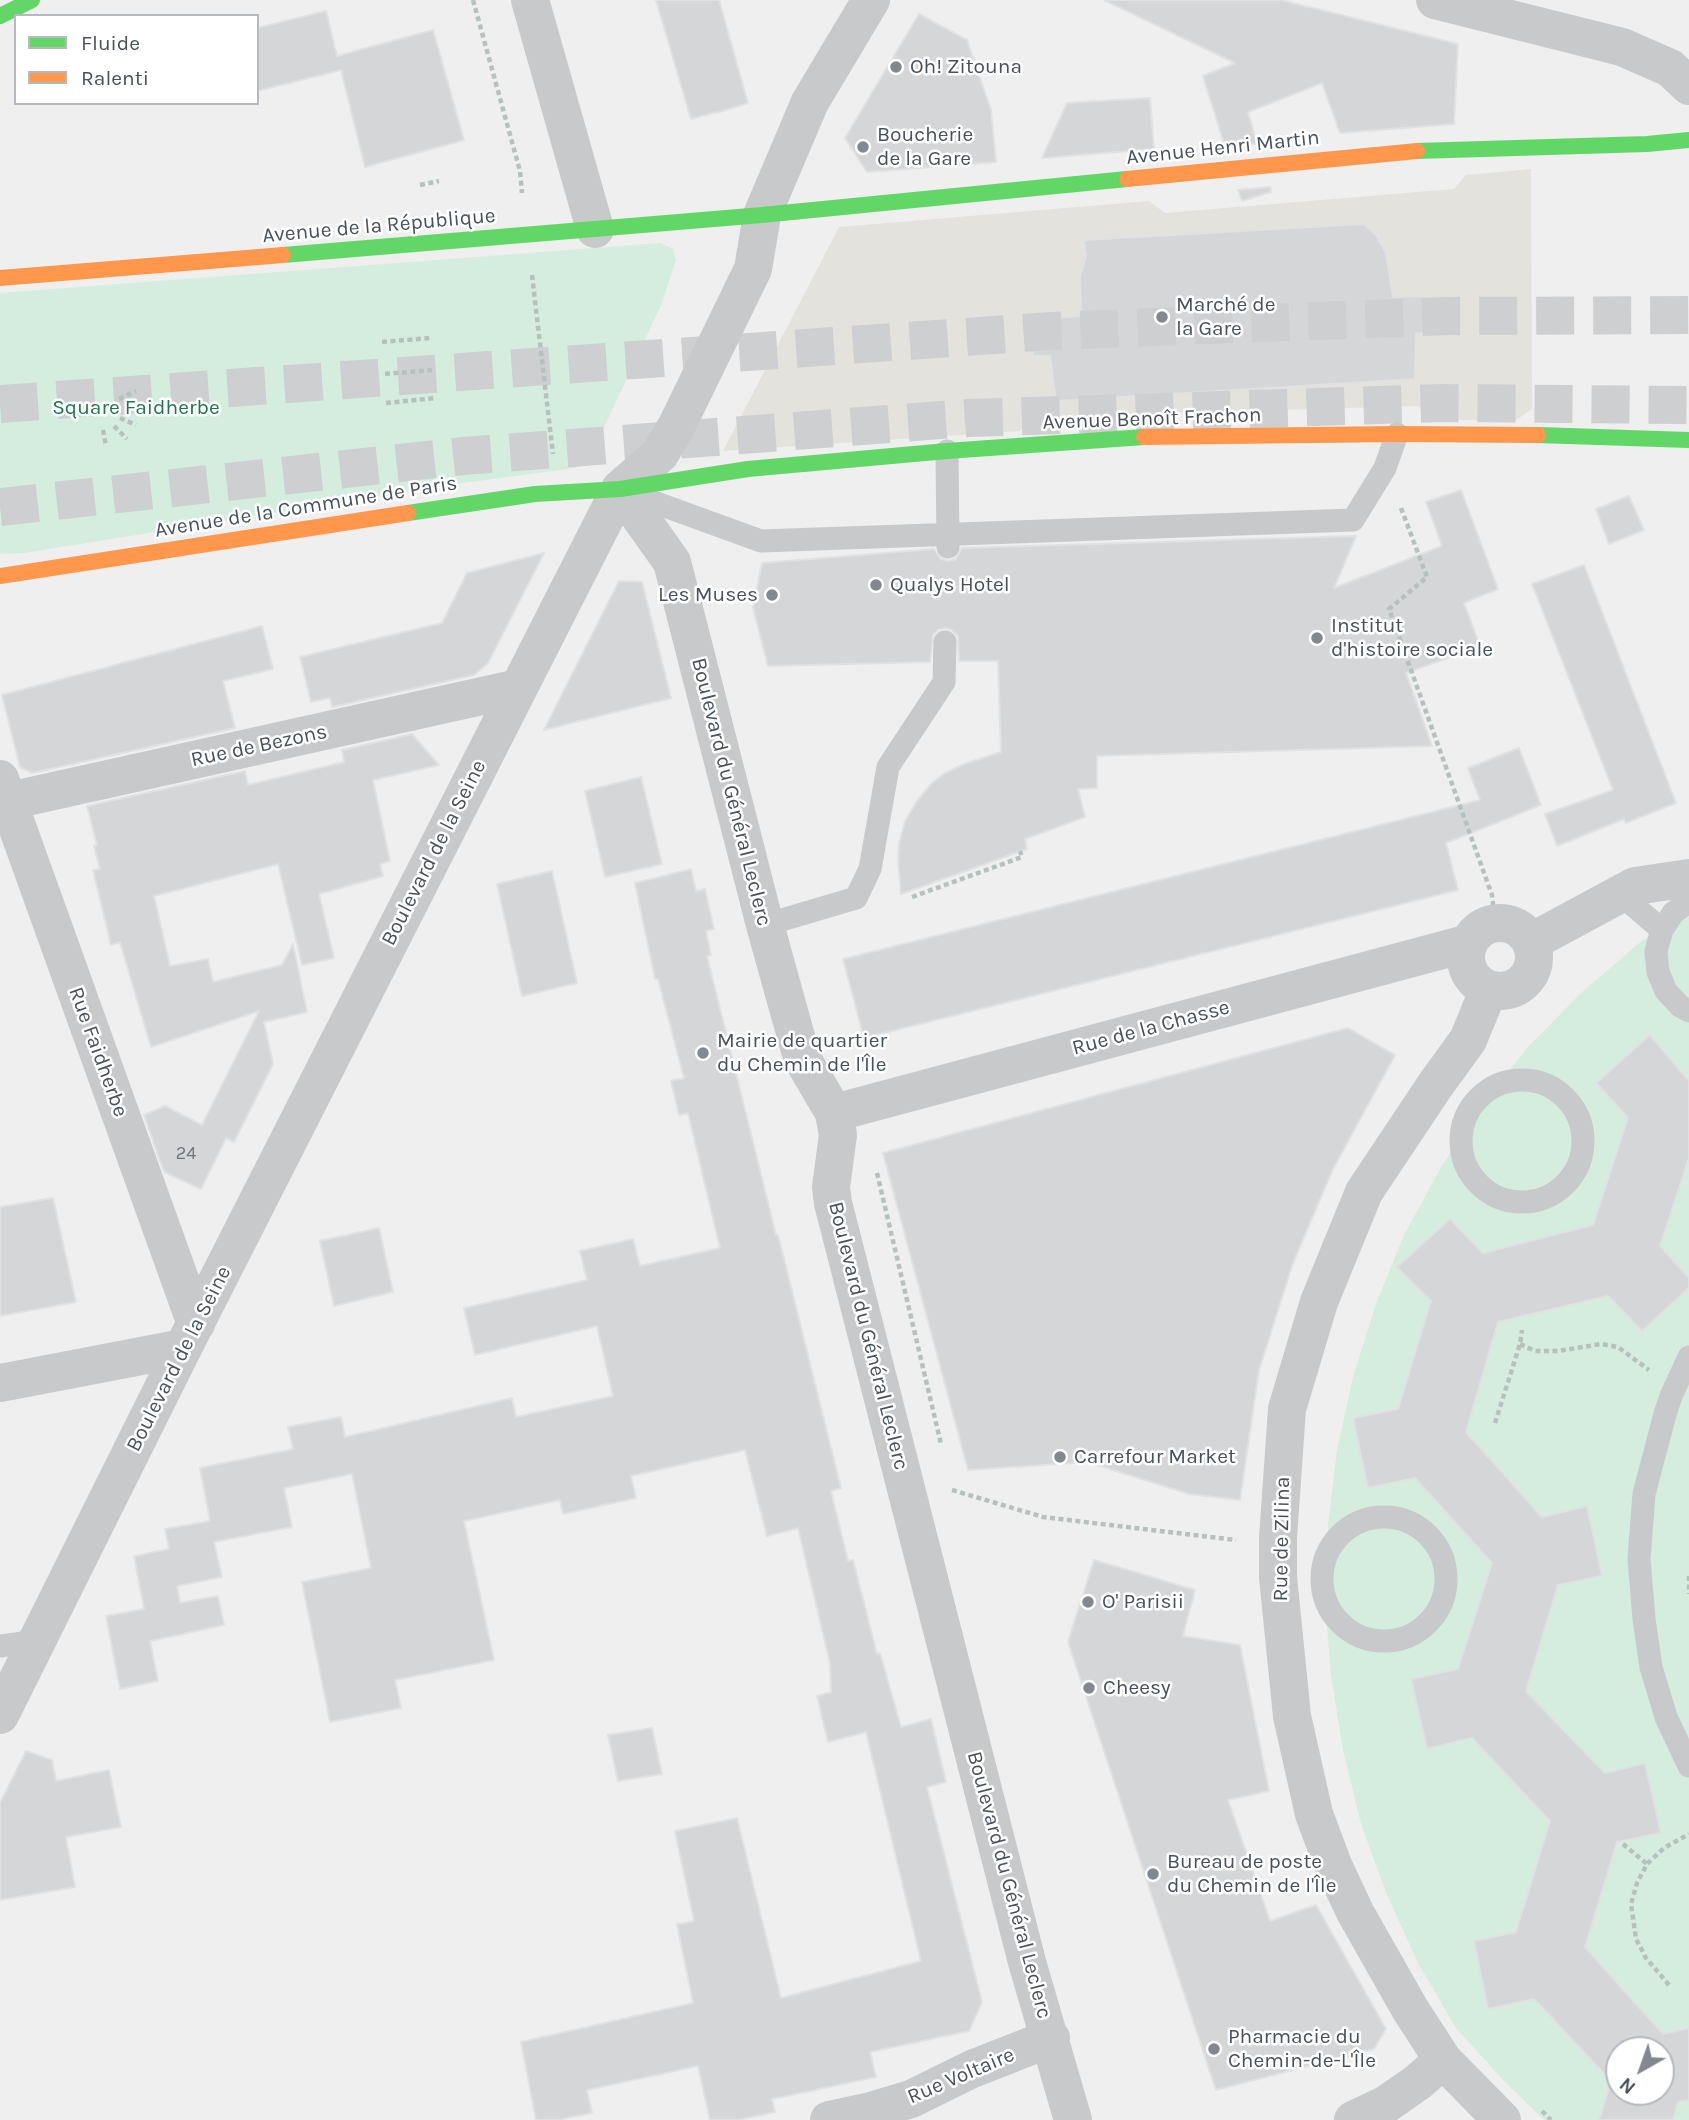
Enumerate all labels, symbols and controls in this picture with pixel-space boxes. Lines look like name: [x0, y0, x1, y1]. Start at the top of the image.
legend: [14, 14, 259, 105]
text: Fluide: [81, 31, 140, 55]
place label: Oh! Zitouna: [910, 54, 1022, 80]
marker: Oh! Zitouna: [888, 59, 904, 75]
text: Ralenti: [81, 66, 149, 90]
place label: Boucherie de la Gare: [877, 122, 973, 172]
street label: Avenue Henri Martin: [1125, 125, 1321, 171]
marker: Boucherie de la Gare: [855, 139, 871, 155]
street label: Avenue de la République: [261, 203, 497, 249]
place label: Marché de la Gare: [1176, 292, 1275, 342]
marker: Marché de la Gare: [1154, 309, 1170, 325]
park label: Square Faidherbe: [52, 395, 220, 421]
street label: Avenue Benoît Frachon: [1042, 403, 1262, 435]
street label: Avenue de la Commune de Paris: [153, 471, 459, 543]
place label: Qualys Hotel: [890, 572, 1010, 598]
marker: Qualys Hotel: [868, 577, 884, 593]
place label: Les Muses: [658, 582, 758, 608]
marker: Les Muses: [764, 587, 780, 603]
place label: Institut d'histoire sociale: [1331, 613, 1493, 663]
marker: Institut d'histoire sociale: [1309, 630, 1325, 646]
street label: Boulevard du Général Leclerc: [685, 655, 777, 929]
street label: Rue de Bezons: [189, 719, 329, 773]
street label: Boulevard de la Seine: [376, 756, 492, 950]
street label: Rue Faidherbe: [63, 984, 133, 1120]
street label: Rue de la Chasse: [1070, 995, 1232, 1061]
place label: Mairie de quartier du Chemin de l'Île: [717, 1028, 887, 1078]
marker: Mairie de quartier du Chemin de l'Île: [695, 1045, 711, 1061]
house number: 24: [176, 1143, 196, 1165]
street label: Boulevard du Général Leclerc: [822, 1199, 914, 1473]
street label: Boulevard de la Seine: [121, 1262, 237, 1456]
place label: Carrefour Market: [1074, 1444, 1236, 1470]
marker: Carrefour Market: [1052, 1449, 1068, 1465]
street label: Rue de Zilina: [1268, 1476, 1296, 1602]
place label: O' Parisii: [1102, 1589, 1184, 1615]
marker: O' Parisii: [1080, 1594, 1096, 1610]
place label: Cheesy: [1103, 1675, 1171, 1701]
marker: Cheesy: [1081, 1680, 1097, 1696]
street label: Boulevard du Général Leclerc: [961, 1749, 1057, 2021]
place label: Bureau de poste du Chemin de l'Île: [1167, 1849, 1337, 1899]
marker: Bureau de poste du Chemin de l'Île: [1145, 1866, 1161, 1882]
place label: Pharmacie du Chemin-de-L'Île: [1228, 2024, 1376, 2074]
north arrow: [1605, 2036, 1675, 2106]
marker: Pharmacie du Chemin-de-L'Île: [1206, 2041, 1222, 2057]
street label: Rue Voltaire: [904, 2042, 1018, 2110]
text: N: [1615, 2073, 1640, 2098]

